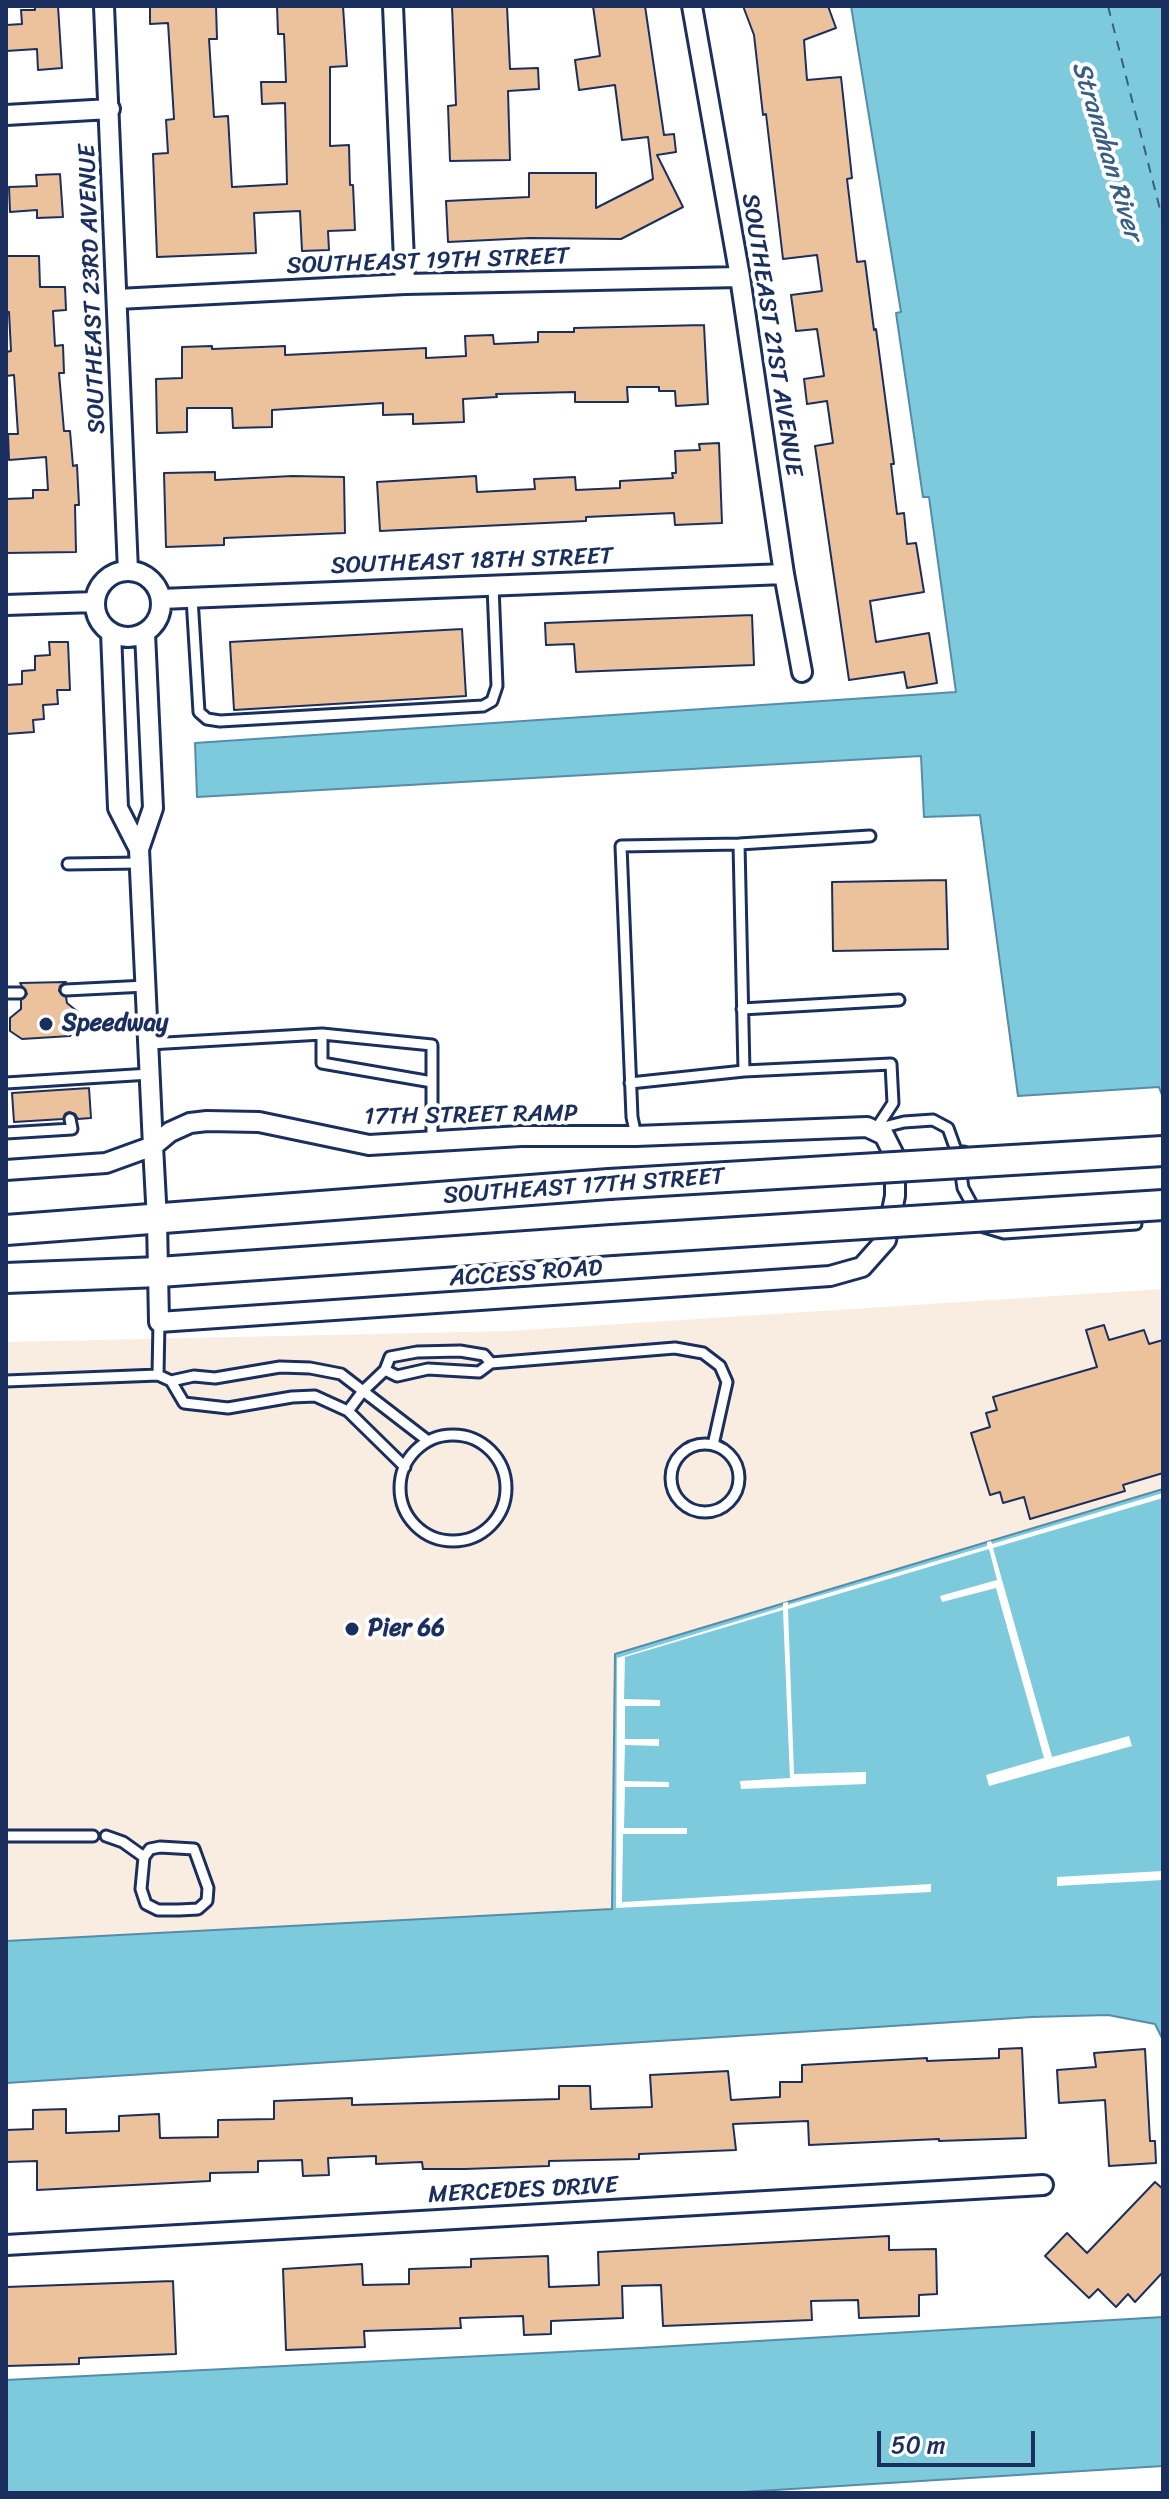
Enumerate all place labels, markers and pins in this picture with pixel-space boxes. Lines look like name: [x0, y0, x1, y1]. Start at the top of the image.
place label: Speedway: [62, 1010, 168, 1038]
marker: Speedway: [37, 1015, 55, 1033]
place label: Pier 66: [368, 1615, 445, 1643]
marker: Pier 66: [343, 1620, 361, 1638]

